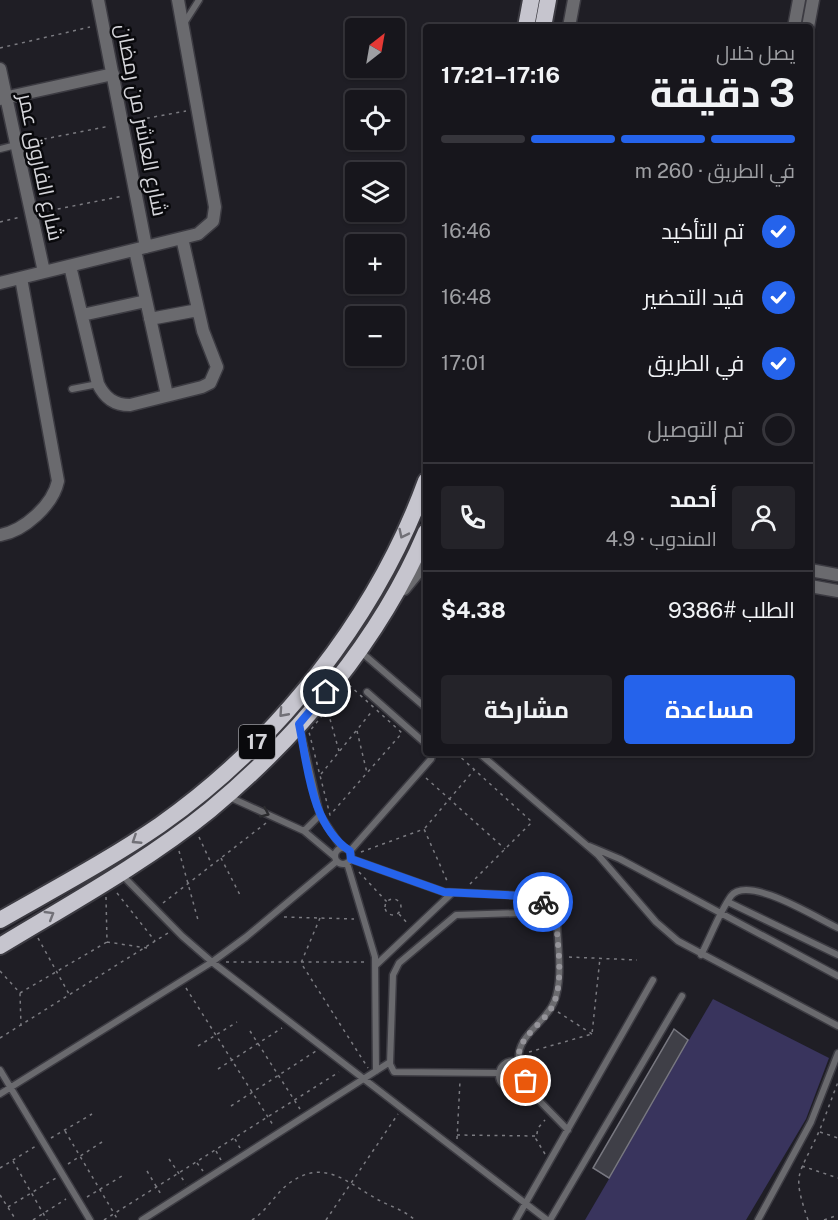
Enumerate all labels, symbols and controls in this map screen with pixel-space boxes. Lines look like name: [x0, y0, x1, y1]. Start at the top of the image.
north arrow: [345, 18, 405, 78]
map controls: [345, 18, 405, 366]
street label: شارع العاشر من رمضان: [109, 22, 173, 219]
text: يصل خلال: [716, 41, 795, 65]
text: 17:16–17:21: [441, 62, 560, 88]
text: 3 دقيقة: [650, 70, 795, 116]
street label: شارع الفاروق عمر: [11, 90, 69, 243]
button: locate: [345, 90, 405, 150]
text: في الطريق · 260 m: [635, 159, 795, 183]
button: layers: [345, 162, 405, 222]
icon: check: [762, 215, 795, 248]
text: تم التأكيد: [661, 218, 744, 244]
text: 16:46: [441, 219, 491, 243]
button: +: [345, 234, 405, 294]
icon: check: [762, 281, 795, 314]
text: قيد التحضير: [644, 284, 744, 310]
text: 16:48: [441, 285, 492, 309]
button: −: [345, 306, 405, 366]
icon: check: [762, 347, 795, 380]
text: في الطريق: [648, 350, 744, 376]
text: 17:01: [441, 351, 486, 375]
text: تم التوصيل: [647, 416, 744, 442]
button: phone: [441, 486, 504, 549]
text: أحمد: [670, 486, 717, 512]
button: person: [732, 486, 795, 549]
text: المندوب · 4.9: [606, 527, 717, 551]
one-way arrow: [398, 528, 410, 539]
text: $4.38: [441, 597, 506, 623]
text: الطلب #9386: [668, 597, 795, 623]
pin: [300, 666, 351, 717]
icon: home: [309, 675, 342, 708]
button: مشاركة: [441, 675, 612, 744]
button: مساعدة: [624, 675, 795, 744]
one-way arrow: [279, 707, 290, 717]
road number: 17: [239, 725, 275, 759]
one-way arrow: [258, 806, 269, 818]
one-way arrow: [132, 833, 143, 844]
courier: [513, 872, 573, 932]
icon: bike: [527, 886, 560, 919]
one-way arrow: [44, 911, 54, 923]
pin: [500, 1055, 551, 1106]
icon: bag: [509, 1064, 542, 1097]

